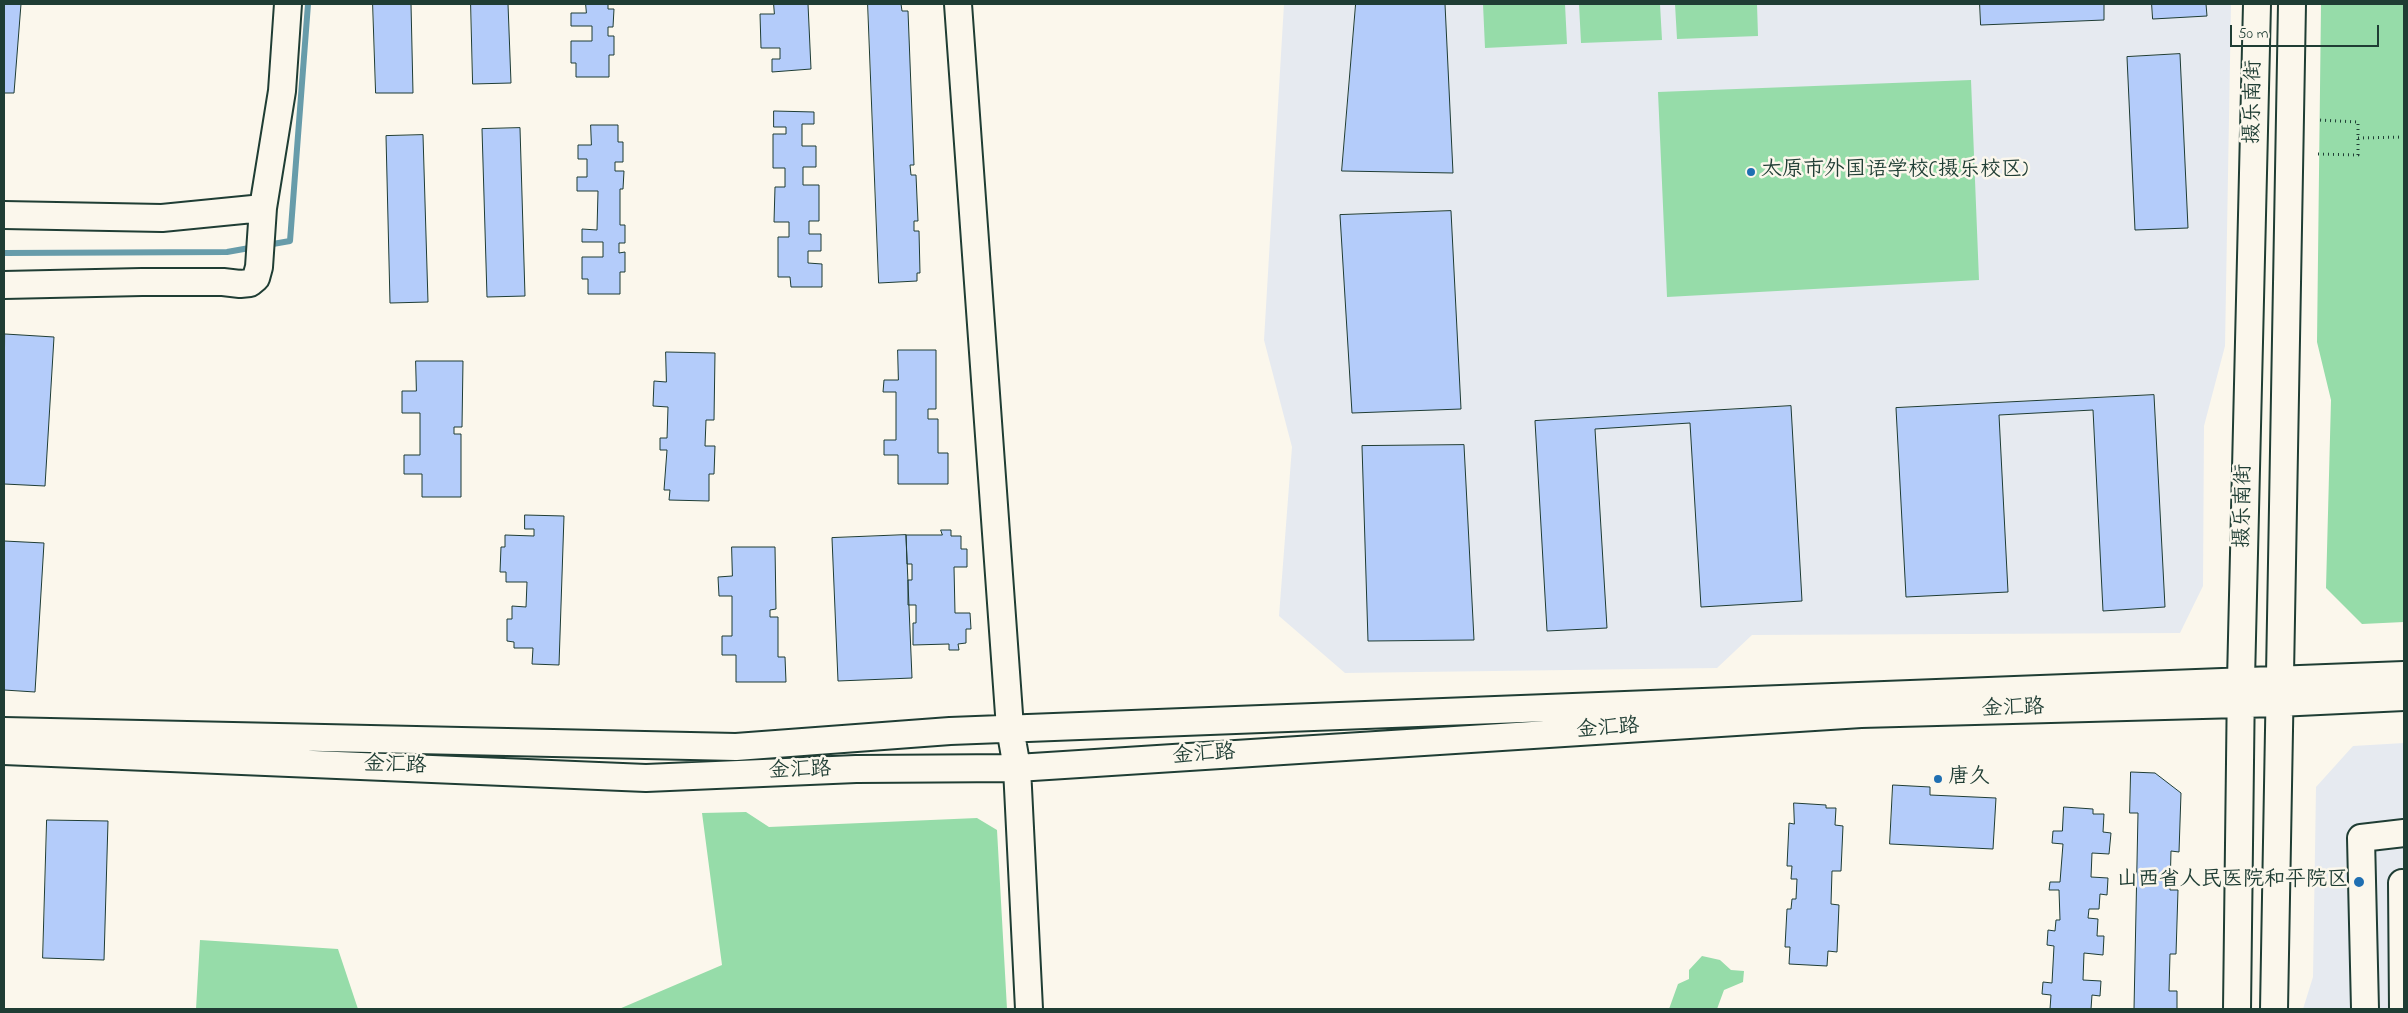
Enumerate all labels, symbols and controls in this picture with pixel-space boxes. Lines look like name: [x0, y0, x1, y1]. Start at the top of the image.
scale bar: [2233, 15, 2382, 47]
text: 50 m: [2238, 23, 2268, 45]
street label: 摄乐南街: [2242, 60, 2268, 144]
place label: 太原市外国语学校(摄乐校区): [1761, 159, 2028, 185]
marker: 太原市外国语学校(摄乐校区): [1745, 166, 1757, 178]
street label: 摄乐南街: [2232, 464, 2258, 548]
street label: 金汇路: [1981, 696, 2045, 724]
street label: 金汇路: [1576, 715, 1640, 745]
street label: 金汇路: [1172, 741, 1236, 771]
street label: 金汇路: [363, 753, 427, 781]
street label: 金汇路: [768, 758, 832, 786]
place label: 唐久: [1948, 766, 1990, 792]
marker: 唐久: [1932, 773, 1944, 785]
place label: 山西省人民医院和平院区: [2117, 869, 2348, 895]
marker: 山西省人民医院和平院区: [2352, 875, 2366, 889]

